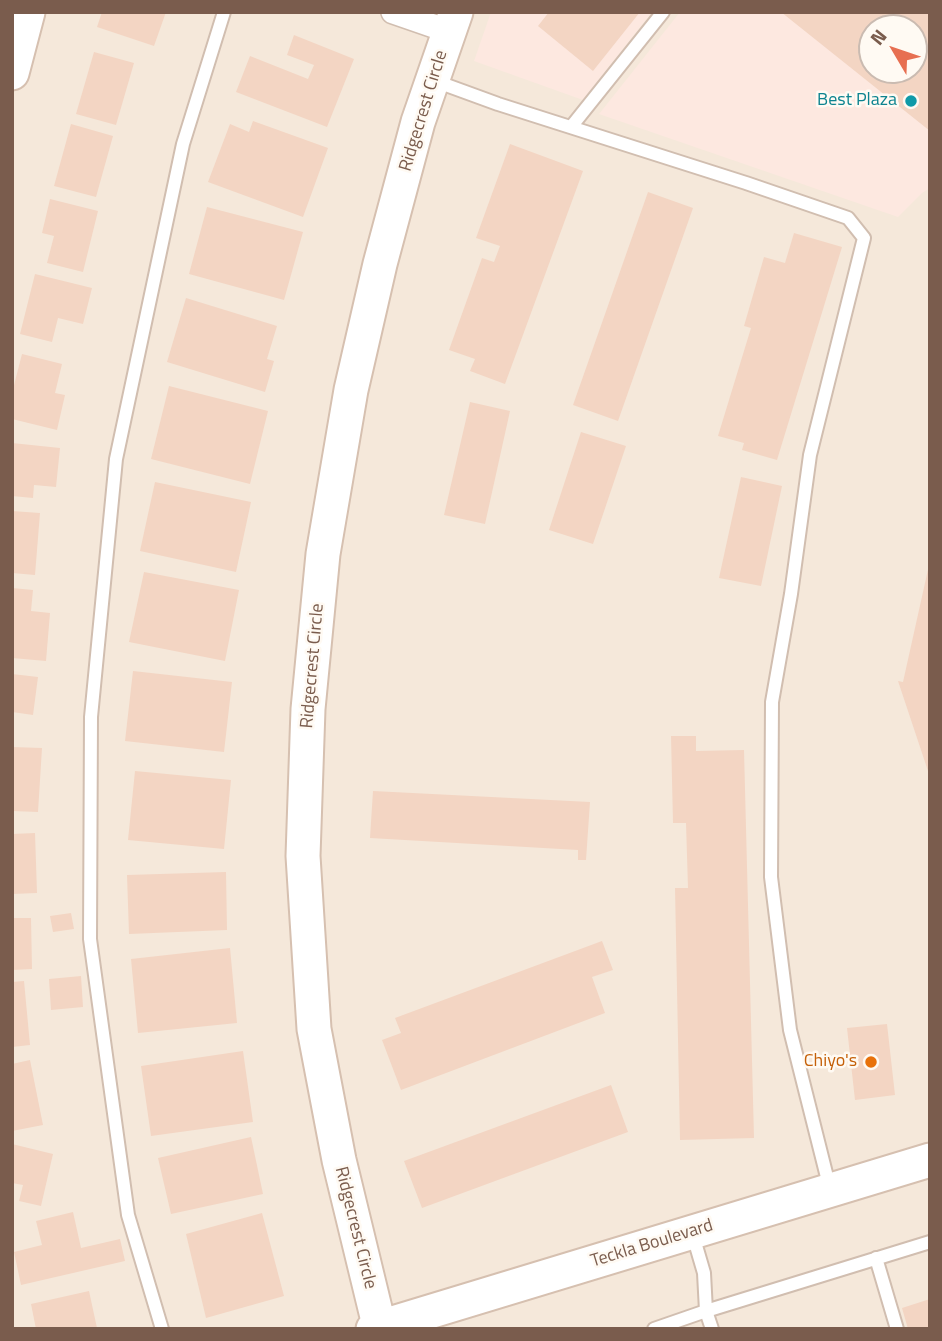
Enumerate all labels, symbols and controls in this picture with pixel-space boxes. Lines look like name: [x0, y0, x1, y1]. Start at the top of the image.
north arrow: [858, 14, 928, 84]
text: N: [862, 22, 893, 51]
street label: Ridgecrest Circle: [395, 48, 453, 174]
place label: Best Plaza: [817, 90, 897, 112]
marker: Best Plaza: [903, 93, 919, 109]
street label: Ridgecrest Circle: [297, 603, 329, 729]
place label: Chiyo's: [804, 1051, 857, 1073]
marker: Chiyo's: [863, 1054, 879, 1070]
street label: Ridgecrest Circle: [329, 1165, 381, 1291]
street label: Teckla Boulevard: [588, 1215, 716, 1273]

